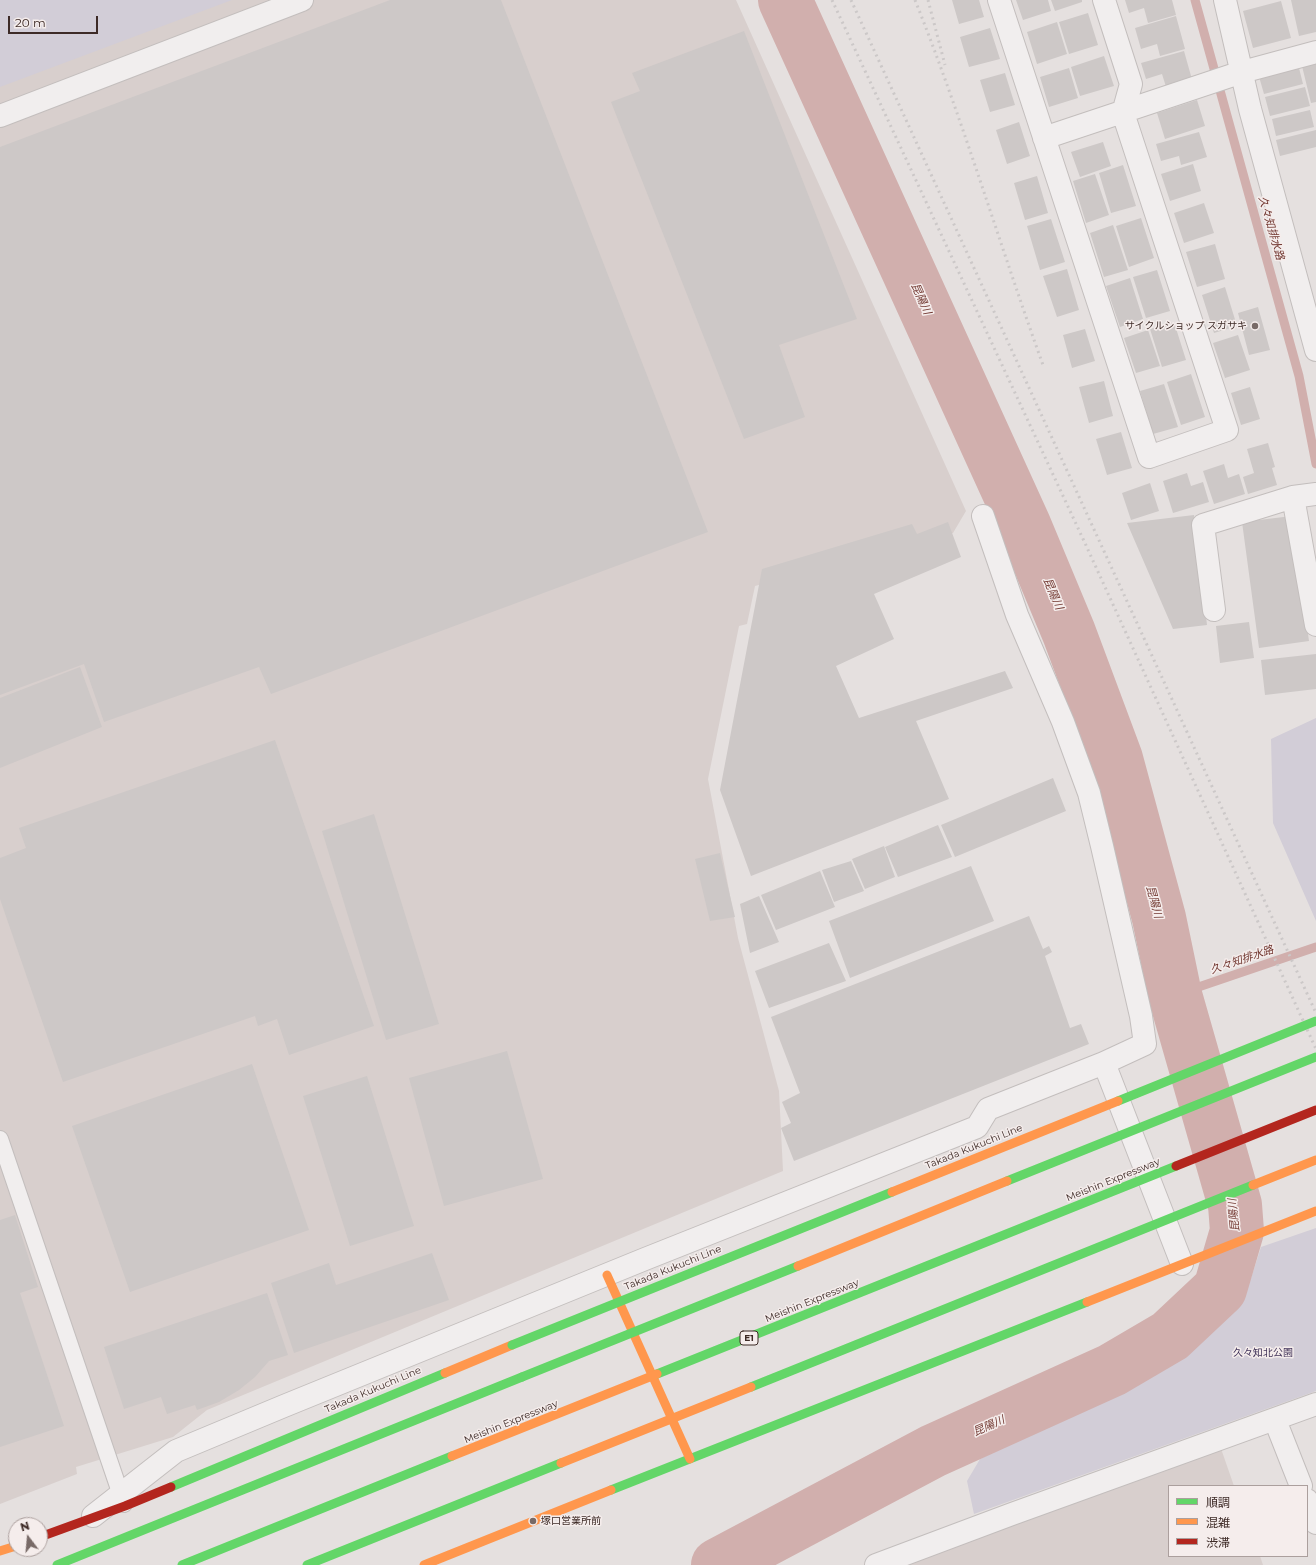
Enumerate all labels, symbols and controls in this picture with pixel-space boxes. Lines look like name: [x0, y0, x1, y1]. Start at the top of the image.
scale bar: [10, 8, 100, 34]
text: 20 m: [15, 15, 46, 30]
water label: 久々知排水路: [1256, 194, 1286, 262]
water label: 昆陽川: [908, 281, 934, 317]
place label: サイクルショップ スガサキ: [1124, 320, 1247, 332]
marker: サイクルショップ スガサキ: [1250, 321, 1260, 331]
water label: 昆陽川: [1040, 576, 1066, 612]
water label: 昆陽川: [1143, 884, 1165, 920]
water label: 久々知排水路: [1209, 943, 1275, 977]
street label: Takada Kukuchi Line: [924, 1122, 1024, 1172]
street label: Meishin Expressway: [1064, 1156, 1162, 1204]
water label: 昆陽川: [1226, 1198, 1242, 1232]
street label: Takada Kukuchi Line: [623, 1243, 723, 1293]
street label: Meishin Expressway: [763, 1277, 861, 1325]
road number: E1: [740, 1331, 758, 1345]
park label: 久々知北公園: [1233, 1347, 1293, 1359]
street label: Takada Kukuchi Line: [323, 1364, 423, 1416]
street label: Meishin Expressway: [462, 1398, 560, 1446]
water label: 昆陽川: [971, 1413, 1007, 1439]
legend: [1168, 1485, 1308, 1557]
text: 順調: [1206, 1495, 1230, 1510]
place label: 塚口営業所前: [541, 1515, 601, 1527]
text: 混雑: [1206, 1515, 1230, 1530]
marker: 塚口営業所前: [528, 1516, 538, 1526]
north arrow: [8, 1517, 48, 1557]
text: N: [19, 1518, 31, 1534]
text: 渋滞: [1206, 1535, 1230, 1550]

